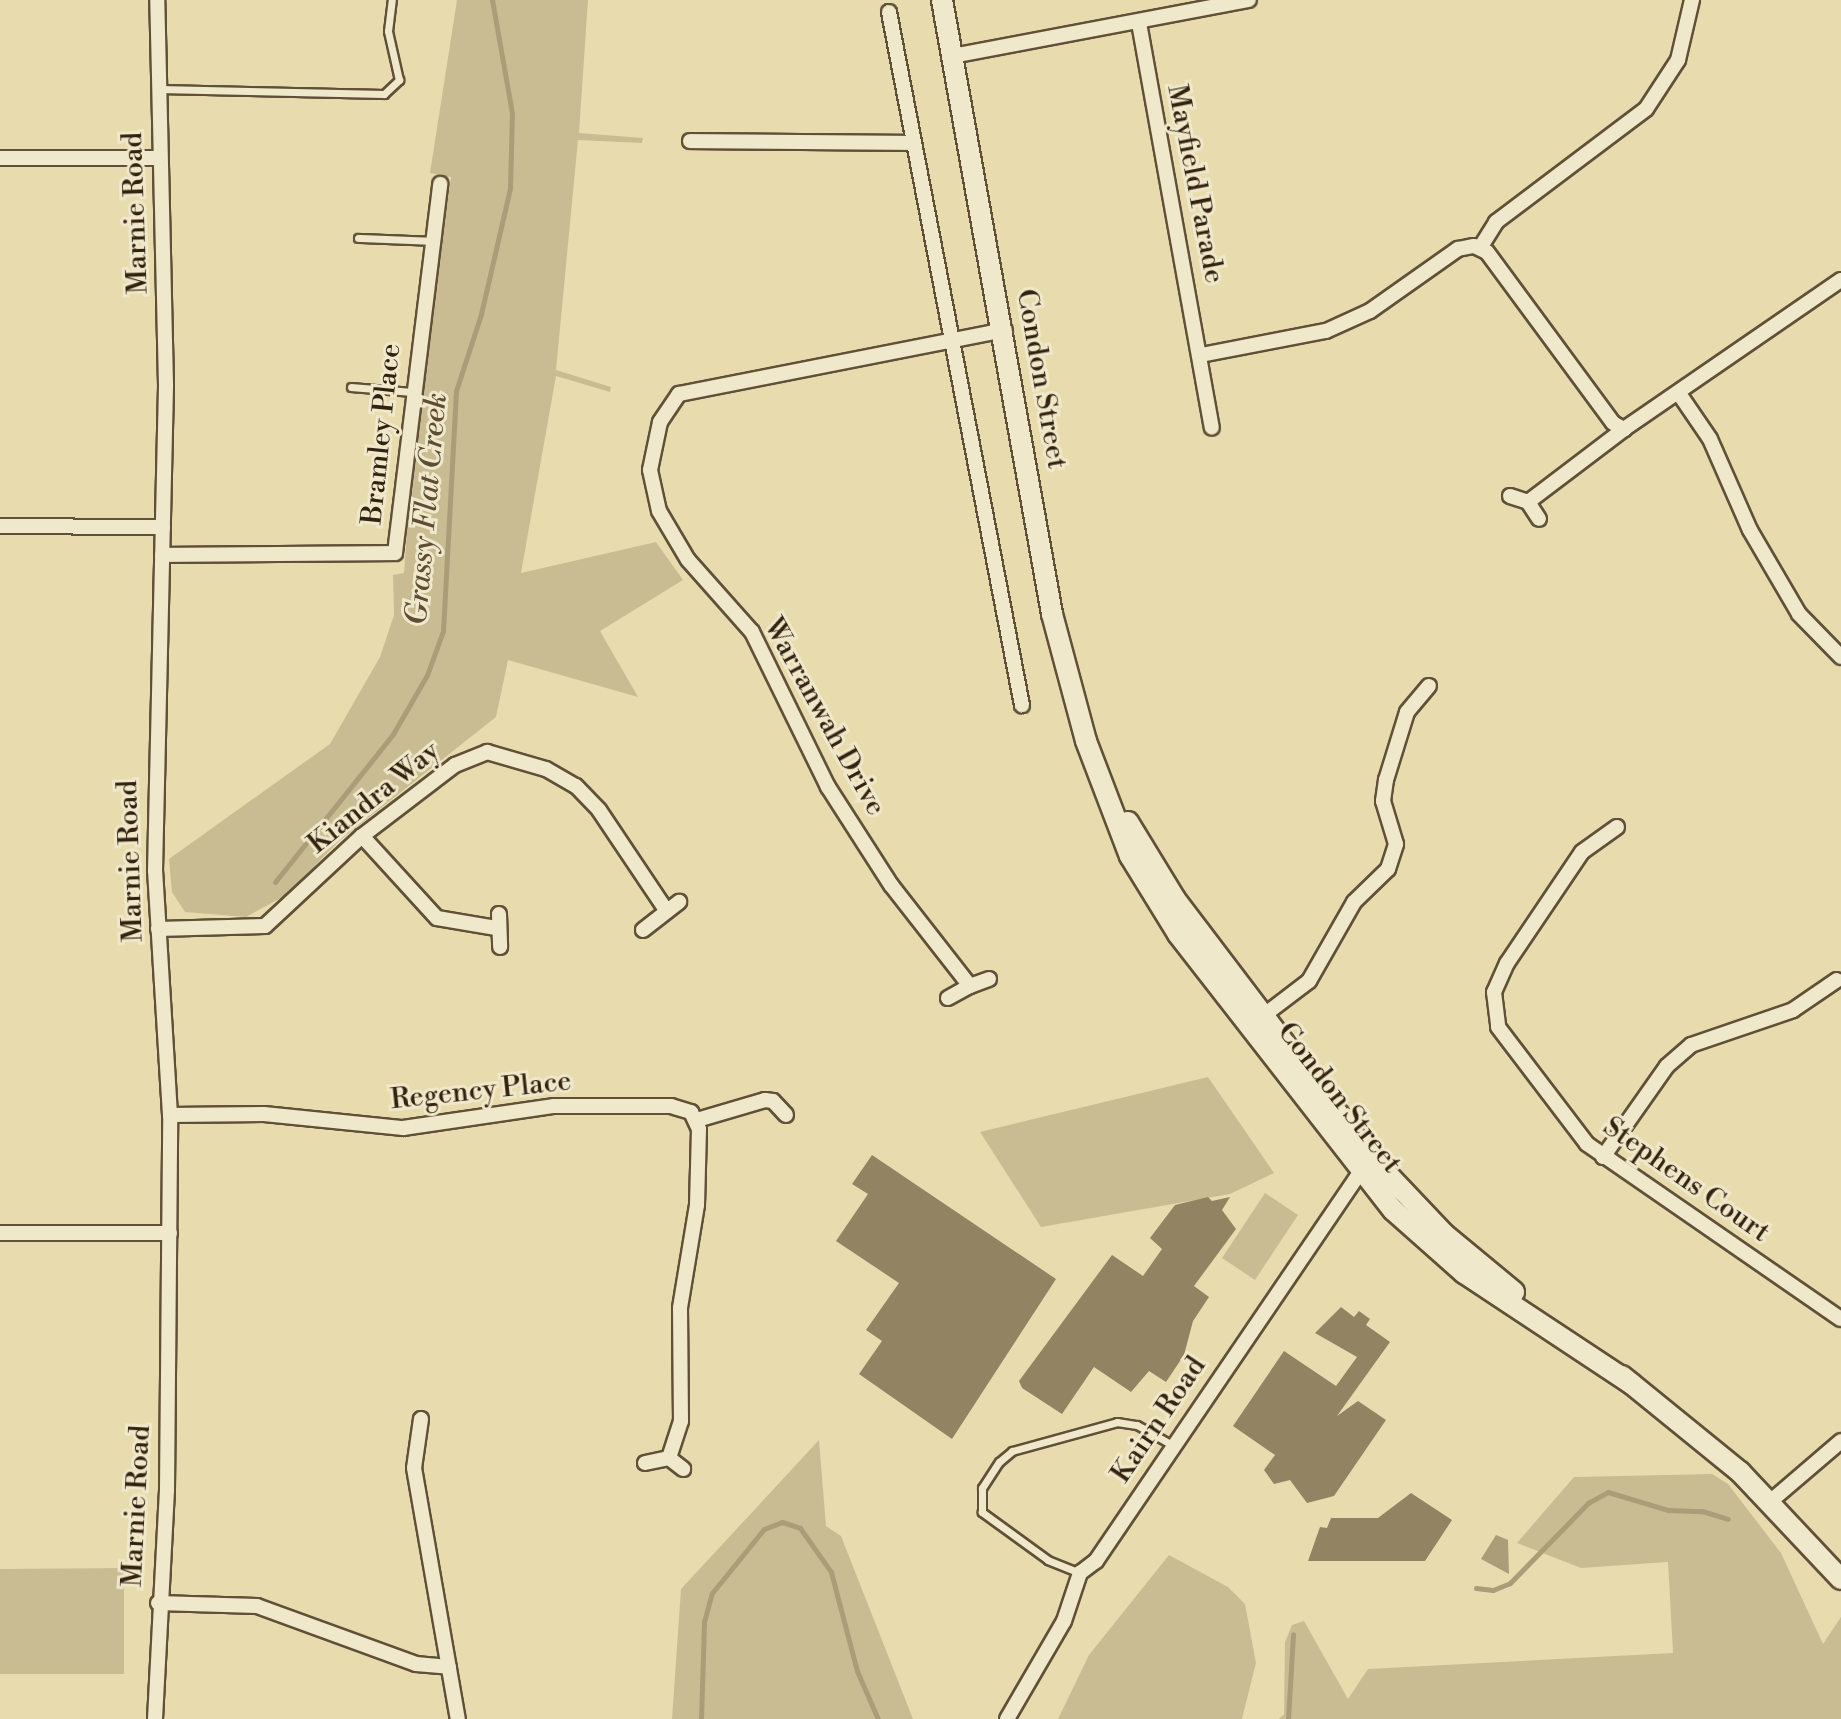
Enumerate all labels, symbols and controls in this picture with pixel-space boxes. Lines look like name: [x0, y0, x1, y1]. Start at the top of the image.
street label: Mayfield Parade: [1159, 82, 1231, 286]
street label: Marnie Road: [116, 131, 156, 295]
street label: Condon Street: [1009, 287, 1073, 471]
street label: Bramley Place: [356, 342, 408, 526]
water label: Grassy Flat Creek: [399, 391, 455, 627]
street label: Warranwah Drive: [756, 612, 892, 822]
street label: Kiandra Way: [301, 735, 447, 861]
street label: Marnie Road: [111, 779, 151, 943]
street label: Condon Street: [1270, 1016, 1408, 1180]
street label: Regency Place: [389, 1065, 573, 1117]
street label: Stephens Court: [1596, 1110, 1776, 1250]
street label: Kairn Road: [1105, 1351, 1213, 1489]
street label: Marnie Road: [116, 1424, 158, 1588]

